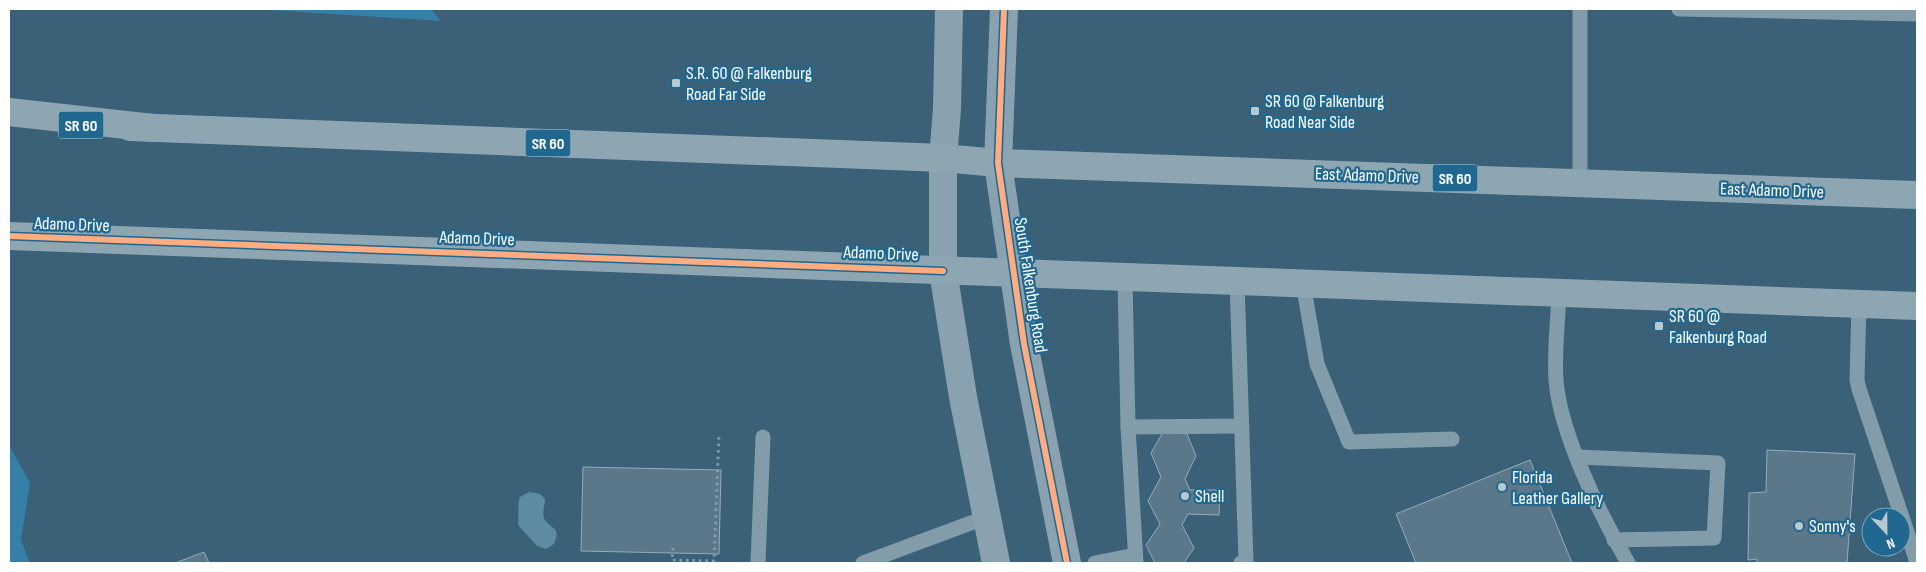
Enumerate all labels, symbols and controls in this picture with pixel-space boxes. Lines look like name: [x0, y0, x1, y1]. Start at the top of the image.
place label: S.R. 60 @ Falkenburg Road Far Side: [686, 63, 812, 105]
marker: S.R. 60 @ Falkenburg Road Far Side: [670, 77, 682, 89]
place label: SR 60 @ Falkenburg Road Near Side: [1265, 91, 1384, 133]
marker: SR 60 @ Falkenburg Road Near Side: [1249, 105, 1261, 117]
road number: SR 60: [58, 112, 104, 138]
road number: SR 60: [526, 130, 570, 156]
street label: East Adamo Drive: [1315, 163, 1419, 188]
road number: SR 60: [1432, 164, 1478, 192]
street label: East Adamo Drive: [1720, 178, 1824, 203]
street label: Adamo Drive: [33, 213, 110, 236]
street label: South Falkenburg Road: [1009, 216, 1052, 354]
street label: Adamo Drive: [438, 227, 515, 250]
street label: Adamo Drive: [842, 242, 919, 265]
place label: SR 60 @ Falkenburg Road: [1669, 306, 1767, 348]
marker: SR 60 @ Falkenburg Road: [1653, 320, 1665, 332]
place label: Florida Leather Gallery: [1512, 467, 1603, 509]
marker: Florida Leather Gallery: [1496, 481, 1508, 493]
place label: Shell: [1195, 486, 1224, 507]
marker: Shell: [1179, 490, 1191, 502]
north arrow: [1861, 507, 1911, 557]
place label: Sonny's: [1809, 516, 1856, 537]
marker: Sonny's: [1793, 520, 1805, 532]
text: N: [1884, 534, 1897, 553]

